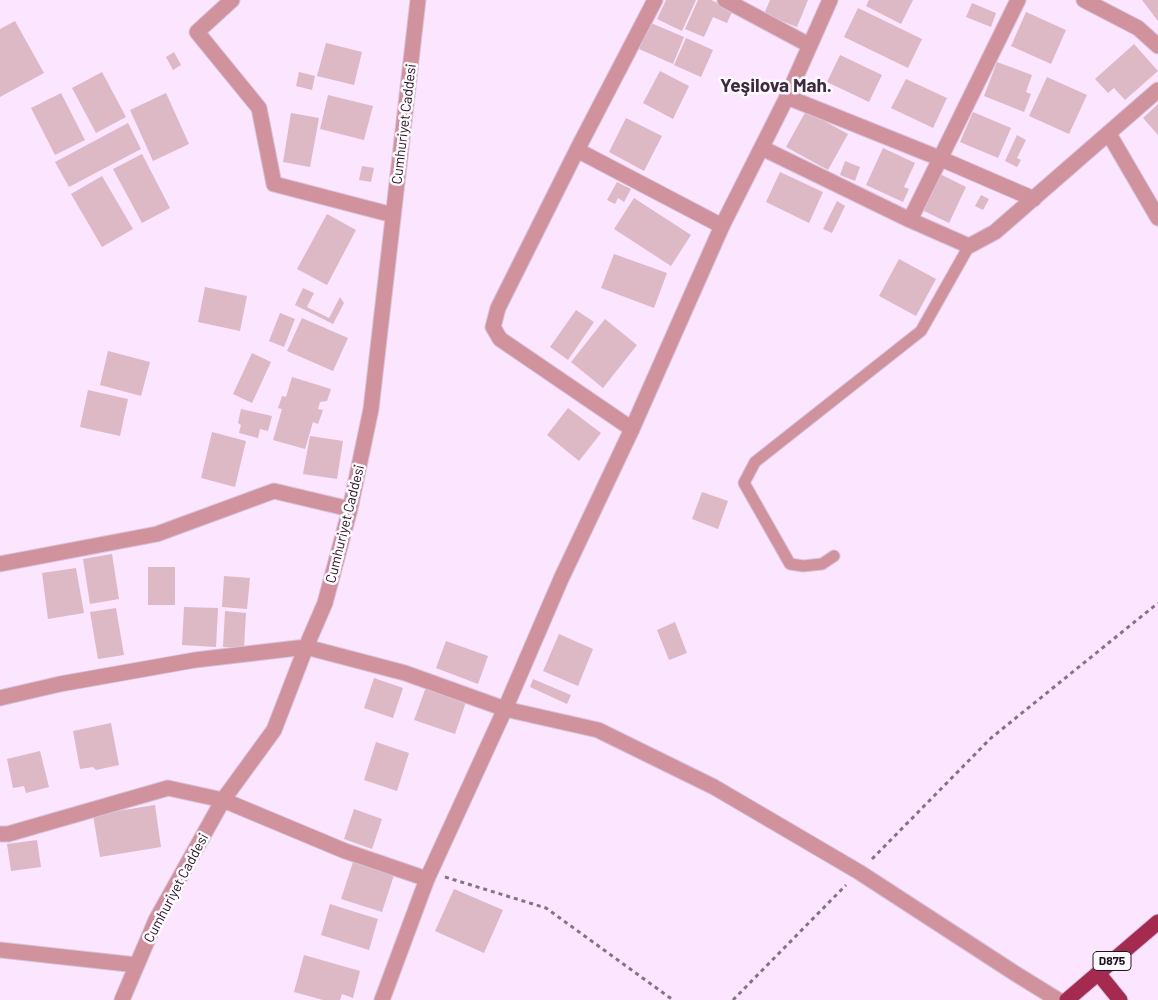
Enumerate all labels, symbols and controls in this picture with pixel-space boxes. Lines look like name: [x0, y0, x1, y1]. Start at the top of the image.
street label: Cumhuriyet Caddesi: [388, 63, 420, 185]
district label: Yeşilova Mah.: [720, 75, 832, 97]
street label: Cumhuriyet Caddesi: [322, 463, 368, 585]
street label: Cumhuriyet Caddesi: [140, 831, 212, 945]
road number: D875: [1093, 951, 1131, 970]

